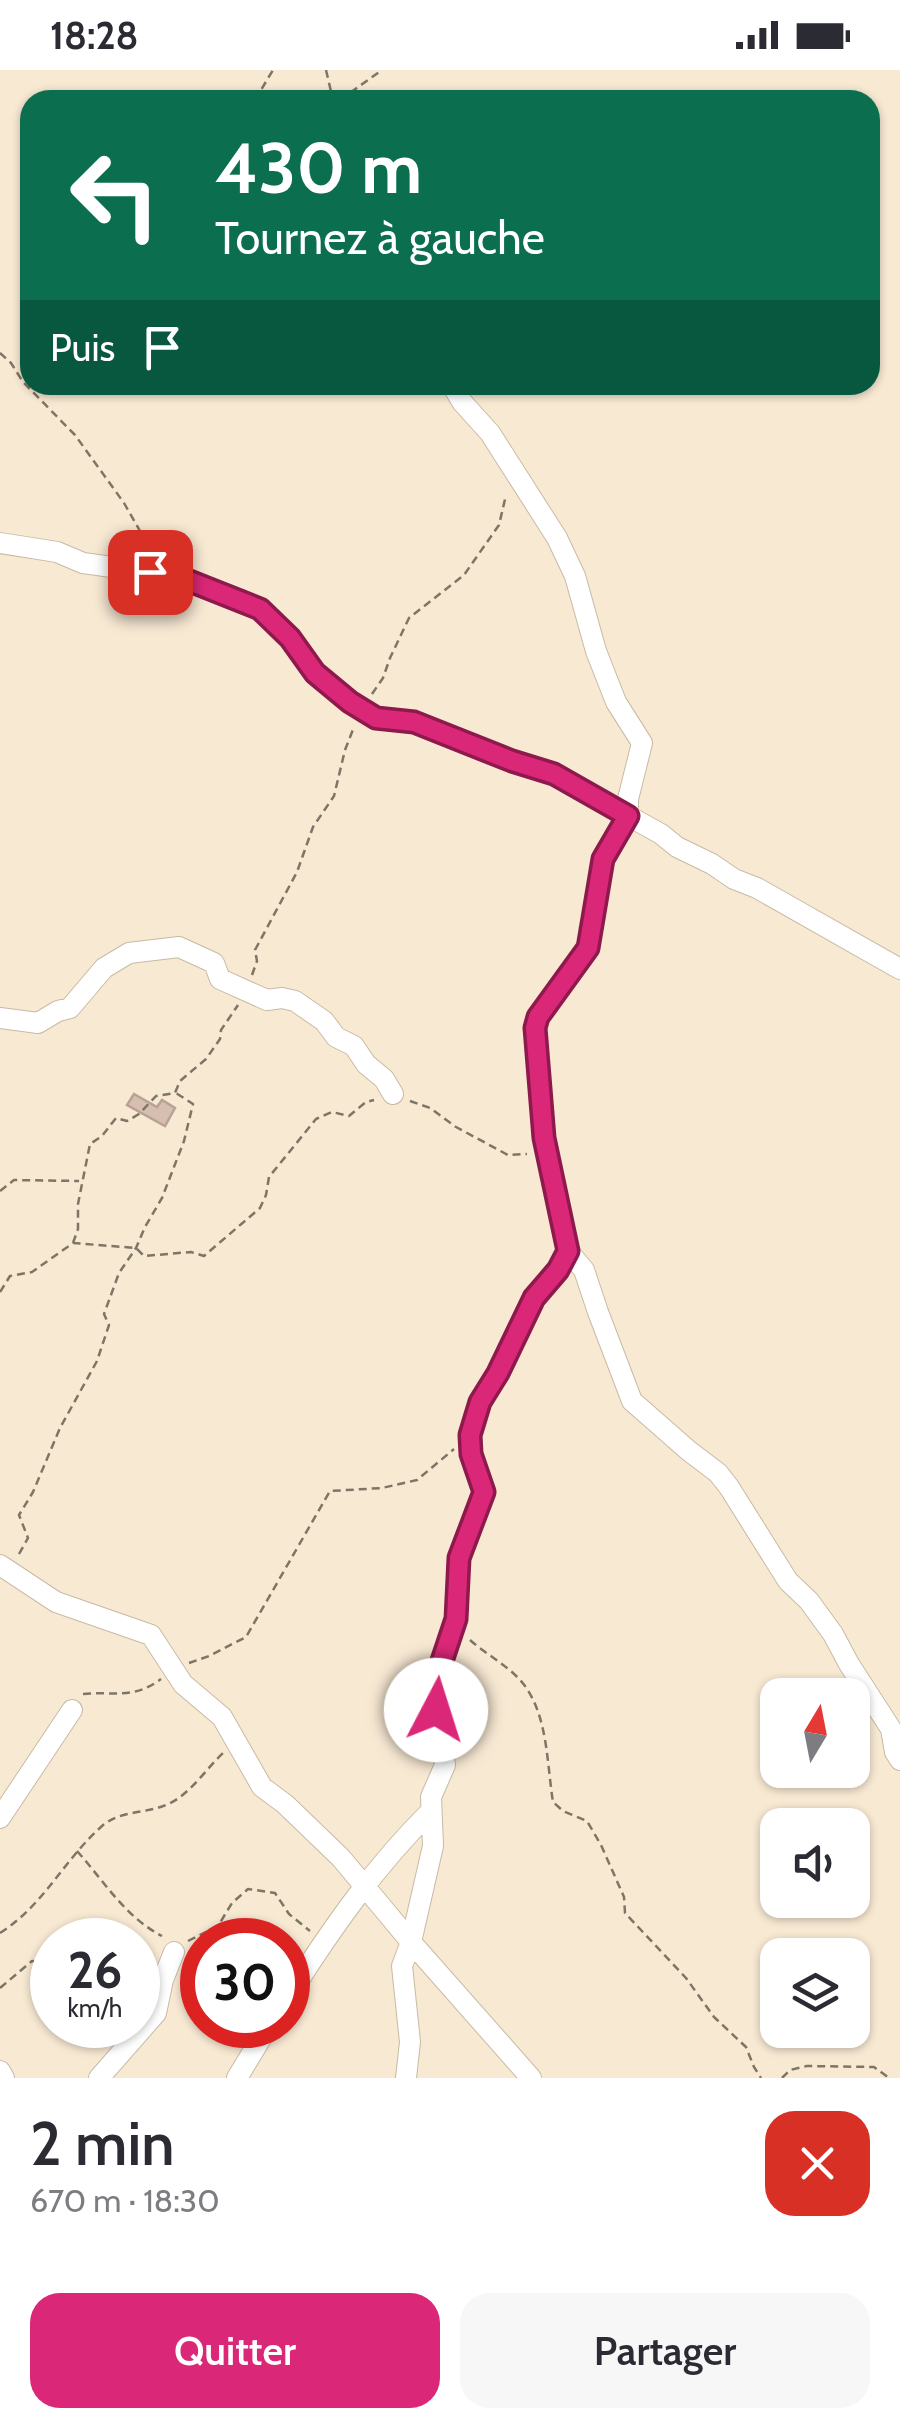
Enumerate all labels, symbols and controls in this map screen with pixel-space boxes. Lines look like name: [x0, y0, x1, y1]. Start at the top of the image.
text: 18:28: [50, 12, 138, 59]
text: 430 m: [215, 125, 422, 211]
icon: left: [50, 130, 180, 260]
text: Tournez à gauche: [215, 211, 545, 265]
icon: arrive: [135, 320, 190, 375]
text: Puis: [50, 324, 115, 371]
pin: [108, 530, 193, 615]
icon: arrive: [123, 545, 178, 600]
position arrow: [384, 1658, 488, 1762]
north arrow: [760, 1678, 870, 1788]
map controls: [760, 1678, 870, 2048]
button: sound: [760, 1808, 870, 1918]
speed limit sign: 30: [180, 1918, 310, 2048]
button: layers: [760, 1938, 870, 2048]
text: 26: [68, 1940, 122, 2001]
text: km/h: [68, 1993, 122, 2023]
text: 2 min: [30, 2107, 175, 2180]
button: close: [765, 2111, 870, 2216]
text: 670 m · 18:30: [30, 2181, 219, 2220]
button: Quitter: [30, 2293, 440, 2408]
button: Partager: [460, 2293, 870, 2408]

